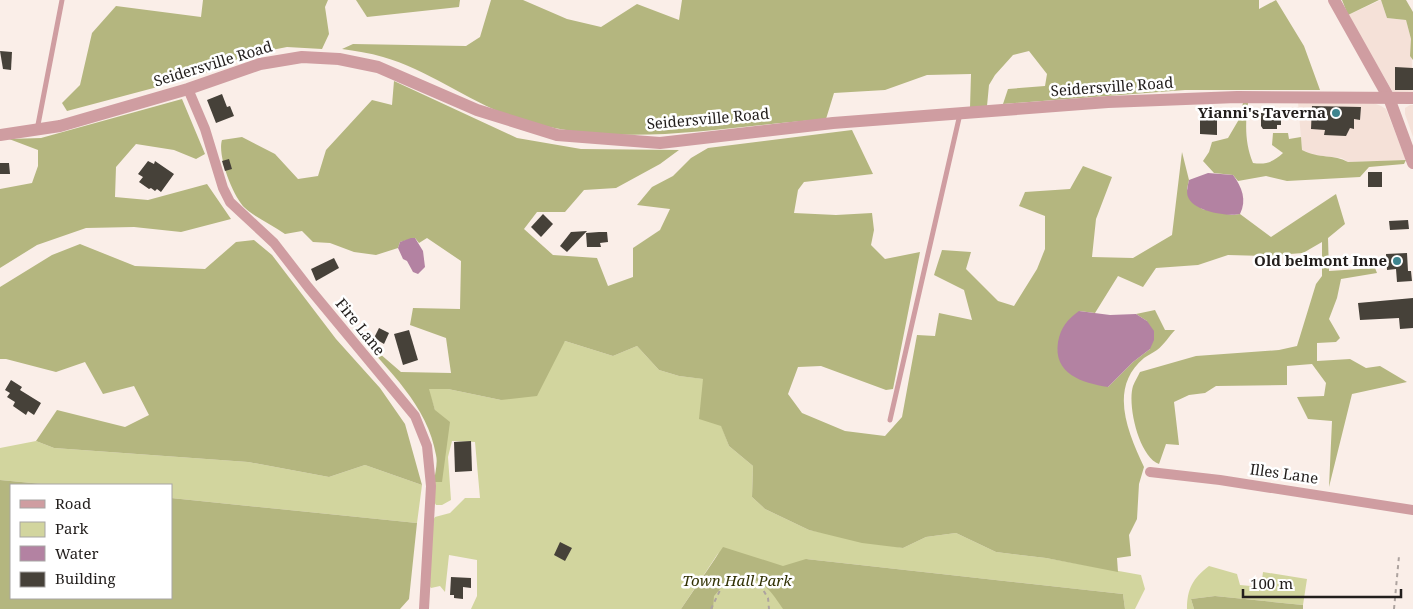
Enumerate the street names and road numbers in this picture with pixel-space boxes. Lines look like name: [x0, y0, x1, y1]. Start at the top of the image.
street label: Seidersville Road: [151, 36, 274, 91]
street label: Seidersville Road: [1050, 72, 1174, 100]
street label: Seidersville Road: [646, 103, 770, 133]
street label: Fire Lane: [332, 294, 390, 359]
street label: Illes Lane: [1249, 458, 1320, 488]

